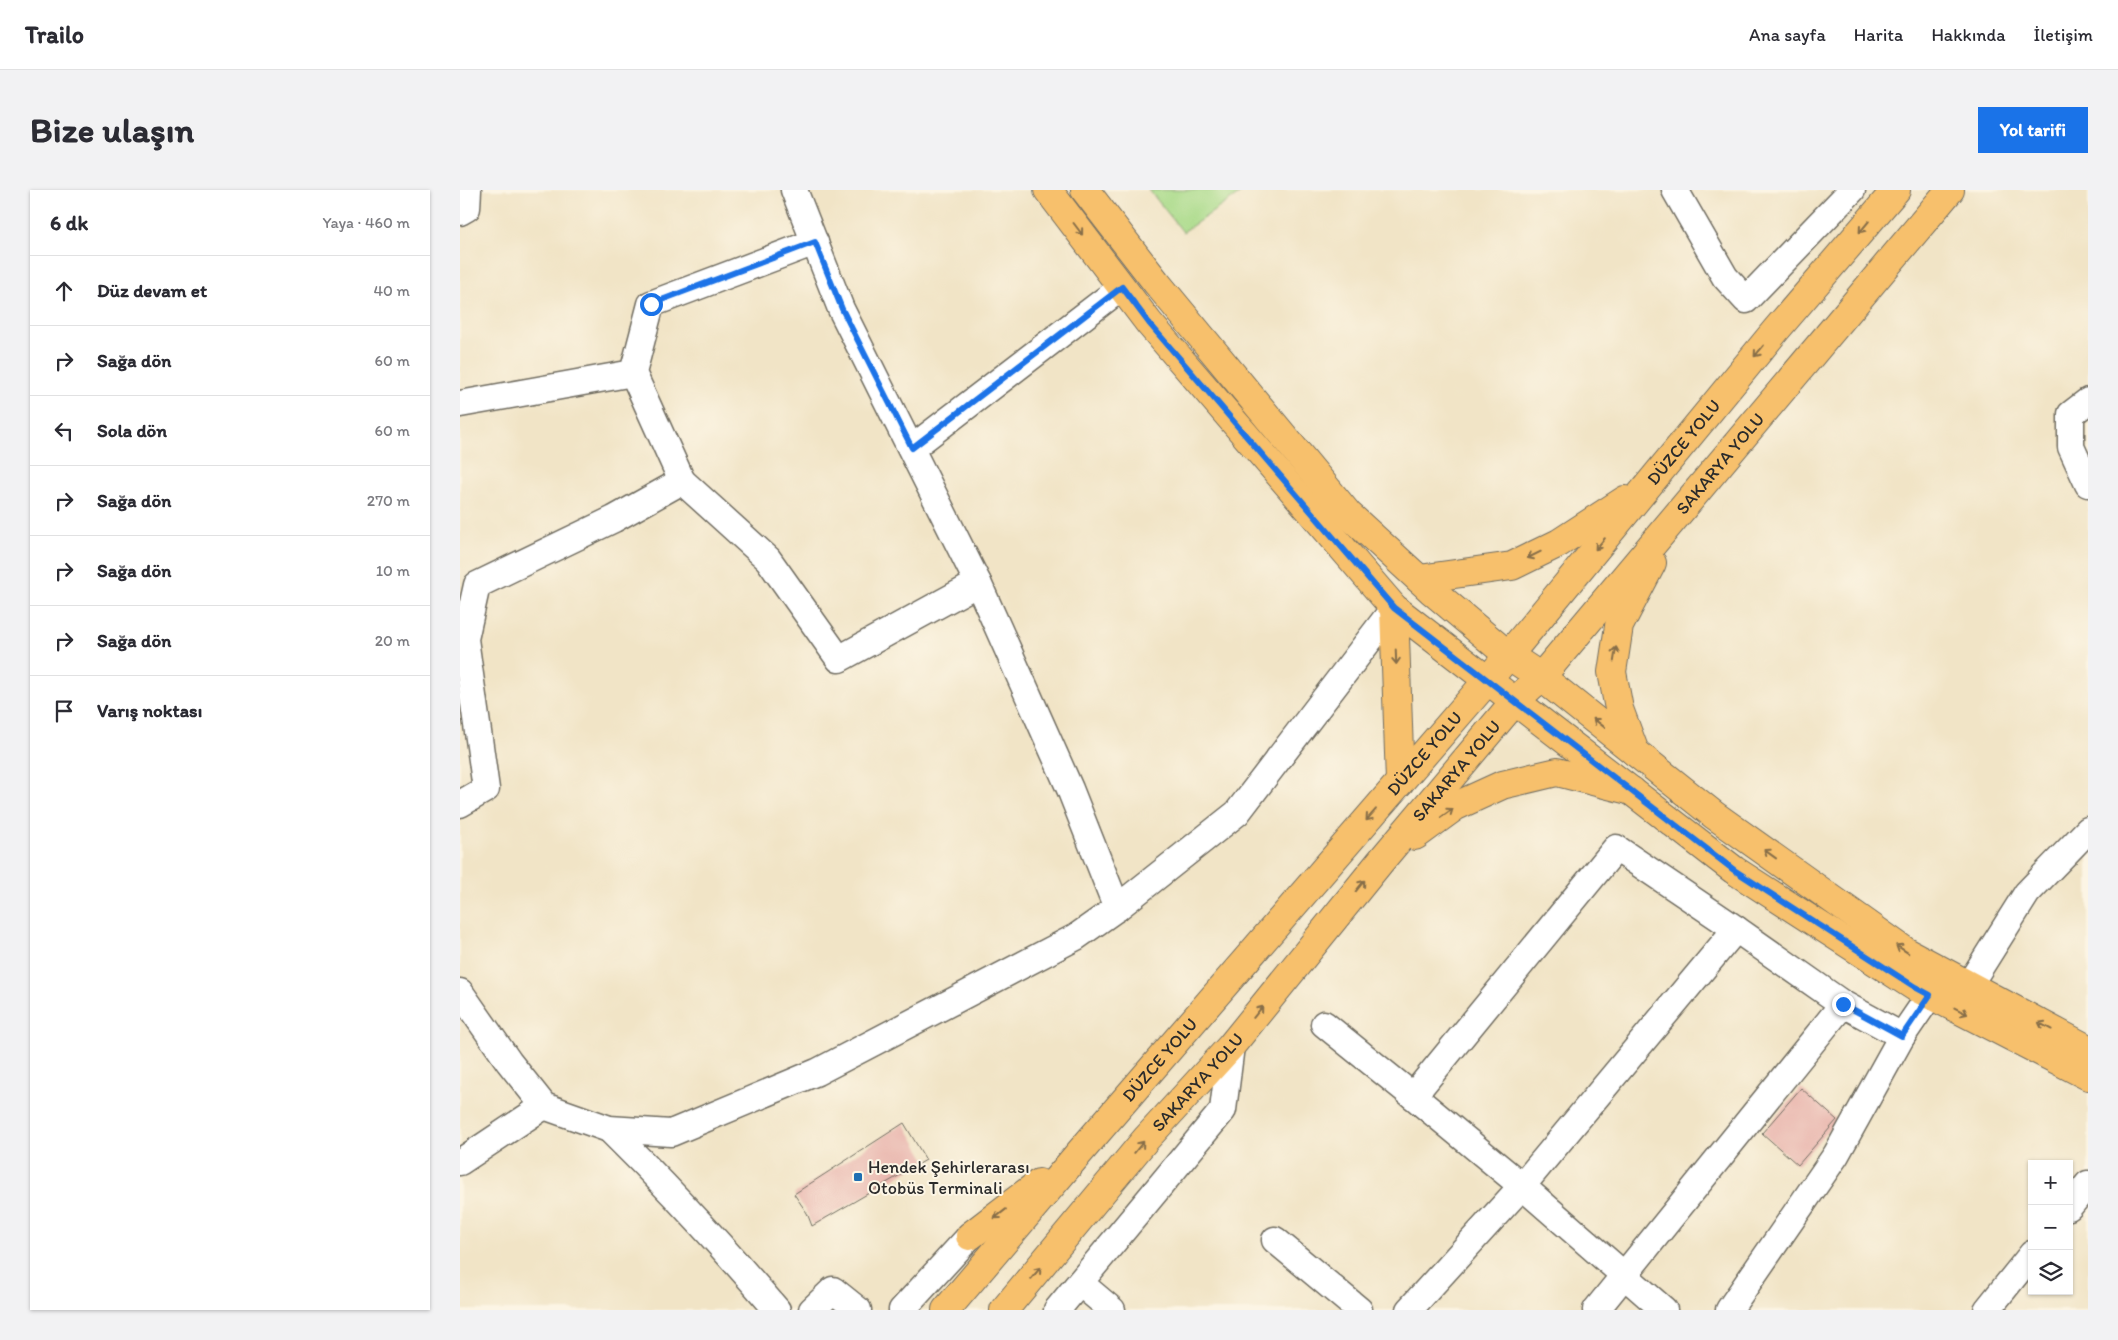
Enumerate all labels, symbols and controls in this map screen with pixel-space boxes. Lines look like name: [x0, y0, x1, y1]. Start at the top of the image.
text: Trailo: [25, 20, 84, 49]
text: Ana sayfa: [1749, 24, 1826, 46]
text: Harita: [1854, 24, 1903, 46]
text: Hakkında: [1931, 24, 2006, 46]
text: İletişim: [2034, 24, 2093, 46]
button: Yol tarifi: [1978, 107, 2088, 153]
text: Bize ulaşın: [30, 109, 194, 151]
text: 6 dk: [50, 210, 88, 235]
text: Yaya · 460 m: [322, 213, 410, 232]
one-way arrow: [1859, 220, 1870, 233]
one-way arrow: [1072, 222, 1083, 235]
icon: ahead: [50, 277, 78, 305]
text: Düz devam et: [97, 279, 207, 302]
text: 40 m: [373, 281, 410, 300]
route start: [640, 293, 663, 316]
one-way arrow: [1754, 344, 1765, 357]
icon: right: [50, 347, 78, 375]
text: Sağa dön: [97, 349, 171, 372]
text: 60 m: [375, 351, 410, 370]
street label: DÜZCE YOLU: [1642, 395, 1725, 489]
street label: SAKARYA YOLU: [1671, 409, 1769, 519]
icon: left: [50, 417, 78, 445]
text: Sola dön: [97, 419, 167, 442]
text: 60 m: [375, 421, 410, 440]
icon: right: [50, 487, 78, 515]
text: Sağa dön: [97, 489, 171, 512]
text: 270 m: [367, 491, 410, 510]
one-way arrow: [1594, 537, 1605, 550]
one-way arrow: [1527, 551, 1542, 561]
icon: right: [50, 557, 78, 585]
text: Sağa dön: [97, 559, 171, 582]
text: 10 m: [376, 561, 410, 580]
icon: right: [50, 627, 78, 655]
text: Sağa dön: [97, 629, 171, 652]
text: 20 m: [375, 631, 410, 650]
one-way arrow: [1610, 647, 1620, 663]
one-way arrow: [1391, 648, 1401, 664]
icon: arrive: [50, 697, 78, 725]
text: Varış noktası: [97, 699, 202, 722]
street label: DÜZCE YOLU: [1382, 707, 1467, 800]
street label: SAKARYA YOLU: [1408, 716, 1505, 826]
one-way arrow: [1593, 718, 1606, 729]
one-way arrow: [1440, 807, 1453, 818]
one-way arrow: [1365, 809, 1377, 822]
one-way arrow: [1763, 849, 1777, 859]
one-way arrow: [1355, 880, 1366, 893]
one-way arrow: [1895, 943, 1909, 954]
route end: [1832, 993, 1855, 1016]
one-way arrow: [1253, 1006, 1264, 1019]
one-way arrow: [1953, 1007, 1968, 1016]
street label: DÜZCE YOLU: [1117, 1013, 1202, 1106]
one-way arrow: [2038, 1021, 2053, 1030]
street label: SAKARYA YOLU: [1147, 1029, 1248, 1136]
one-way arrow: [1134, 1141, 1145, 1154]
place label: Hendek Şehirlerarası Otobüs Terminali: [868, 1156, 1030, 1199]
map controls: [2028, 1160, 2073, 1295]
button: +: [2028, 1160, 2073, 1205]
marker: Hendek Şehirlerarası Otobüs Terminali: [852, 1171, 864, 1183]
button: −: [2028, 1205, 2073, 1250]
one-way arrow: [994, 1208, 1007, 1219]
button: layers: [2028, 1250, 2073, 1295]
one-way arrow: [1030, 1267, 1041, 1280]

